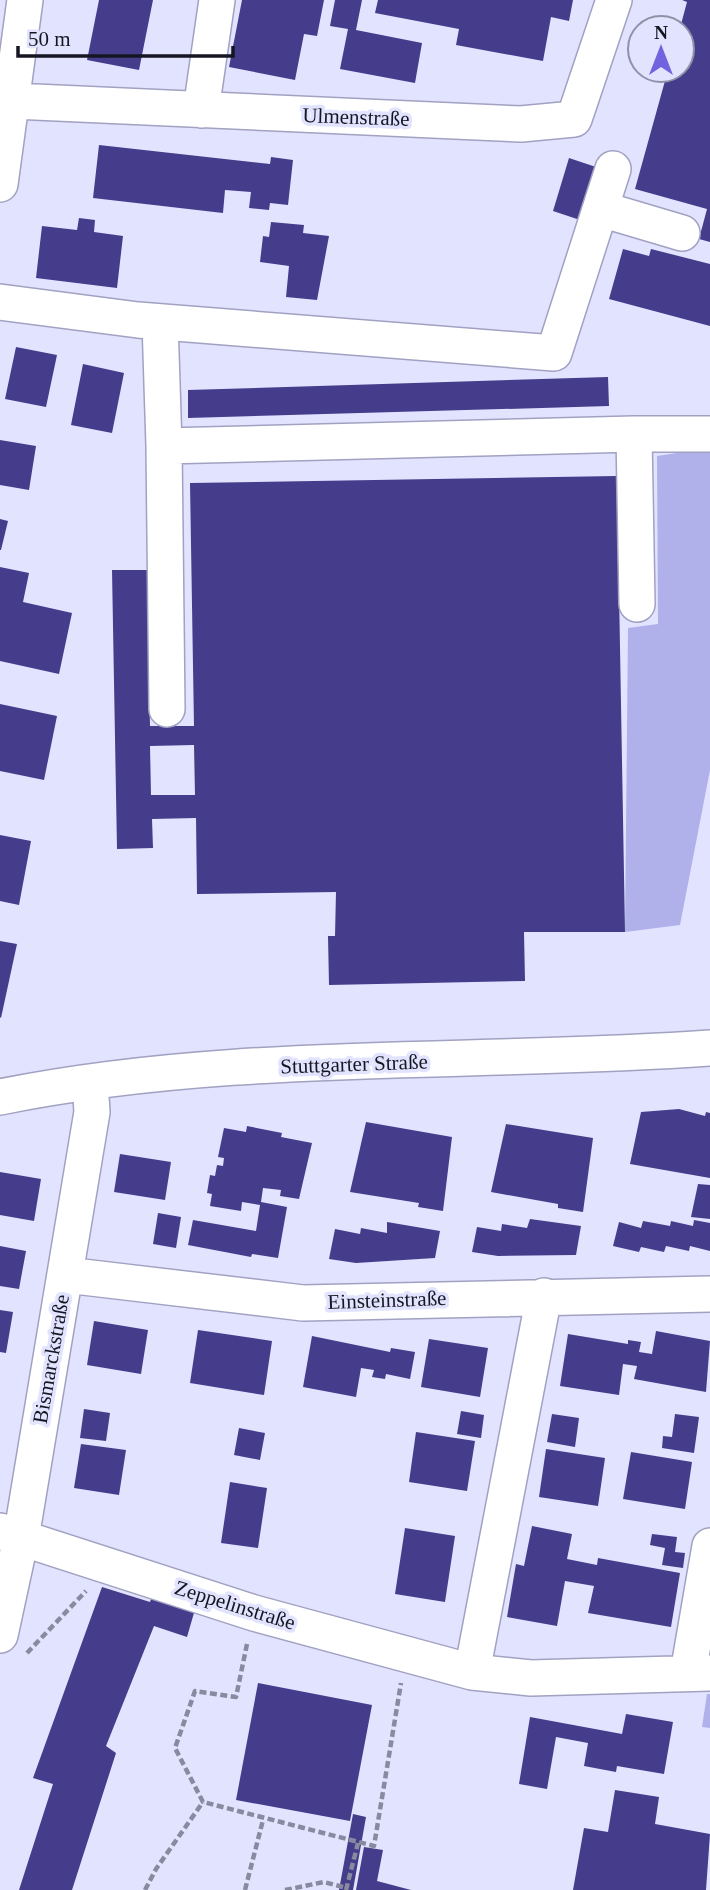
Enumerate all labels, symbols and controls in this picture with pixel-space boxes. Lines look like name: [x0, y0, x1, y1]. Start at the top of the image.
scale bar: [18, 14, 233, 58]
north arrow: [626, 14, 696, 84]
text: N: [654, 22, 668, 43]
text: 50 m: [28, 27, 71, 51]
street label: Ulmenstraße: [302, 103, 410, 131]
street label: Stuttgarter Straße: [280, 1049, 428, 1079]
street label: Einsteinstraße: [327, 1286, 447, 1314]
street label: Bismarckstraße: [28, 1293, 74, 1425]
street label: Zeppelinstraße: [172, 1575, 298, 1635]

